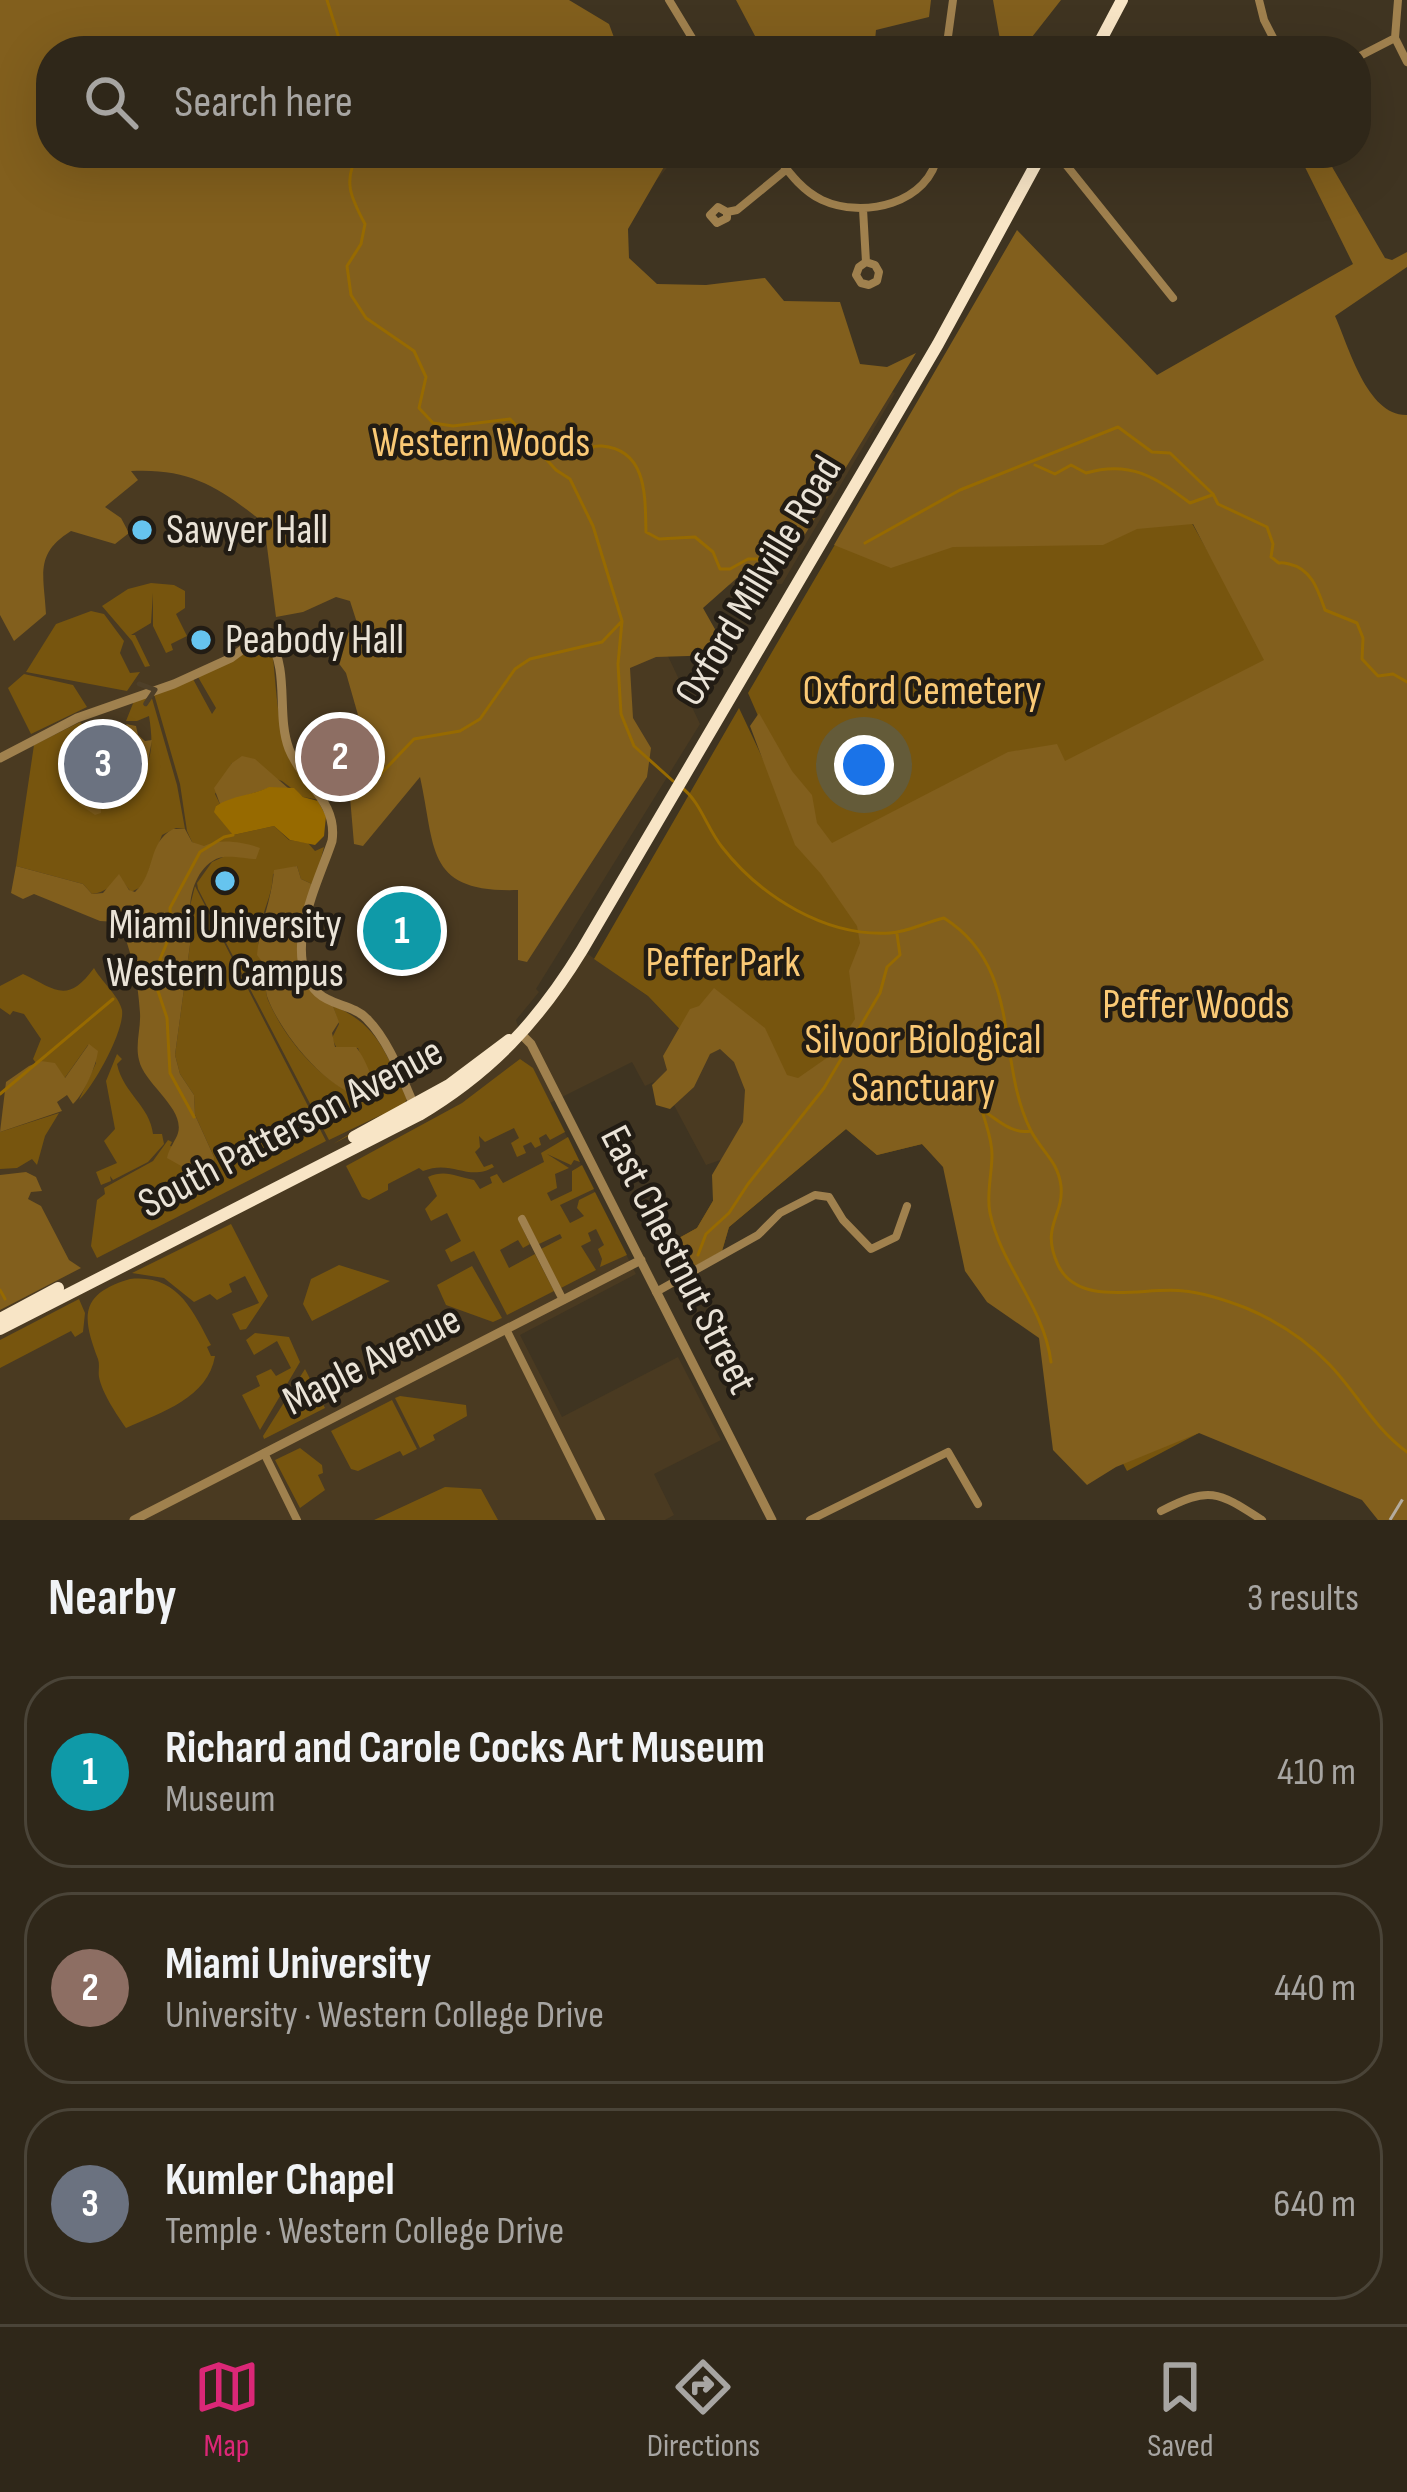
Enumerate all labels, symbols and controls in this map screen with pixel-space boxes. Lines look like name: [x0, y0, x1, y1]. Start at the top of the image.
search box: [36, 36, 1371, 168]
icon: search: [78, 69, 144, 135]
text: Search here: [174, 75, 353, 130]
park label: Western Woods: [372, 418, 590, 469]
street label: Oxford Millville Road: [664, 447, 854, 715]
place label: Sawyer Hall: [166, 505, 328, 556]
marker: Sawyer Hall: [129, 517, 155, 543]
place label: Peabody Hall: [225, 615, 404, 666]
marker: Peabody Hall: [188, 627, 214, 653]
park label: Oxford Cemetery: [802, 666, 1042, 717]
one-way arrow: [137, 682, 158, 707]
pin: 2: [301, 712, 379, 802]
pin: 3: [64, 719, 142, 809]
your location: [834, 735, 894, 795]
marker: Miami University Western Campus: [212, 868, 238, 894]
pin: 1: [363, 886, 441, 976]
place label: Miami University Western Campus: [106, 900, 344, 999]
park label: Peffer Park: [646, 938, 800, 989]
park label: Peffer Woods: [1102, 980, 1290, 1031]
park label: Silvoor Biological Sanctuary: [805, 1015, 1041, 1114]
street label: South Patterson Avenue: [130, 1026, 452, 1230]
street label: East Chestnut Street: [589, 1117, 767, 1403]
street label: Maple Avenue: [275, 1295, 469, 1427]
text: Nearby: [48, 1568, 177, 1629]
text: 3 results: [1247, 1575, 1359, 1622]
text: Richard and Carole Cocks Art Museum: [165, 1721, 765, 1776]
text: 1: [82, 1749, 98, 1796]
text: 410 m: [1277, 1749, 1356, 1796]
text: Museum: [165, 1776, 276, 1823]
text: Miami University: [165, 1937, 431, 1992]
text: 2: [81, 1965, 99, 2012]
text: 440 m: [1275, 1965, 1356, 2012]
text: University · Western College Drive: [165, 1992, 604, 2039]
text: Kumler Chapel: [165, 2153, 395, 2208]
text: 3: [81, 2181, 99, 2228]
text: 640 m: [1273, 2181, 1356, 2228]
text: Temple · Western College Drive: [165, 2208, 564, 2255]
tab: Map: [194, 2354, 260, 2466]
tab: Directions: [647, 2354, 760, 2466]
tab: Saved: [1147, 2354, 1213, 2466]

